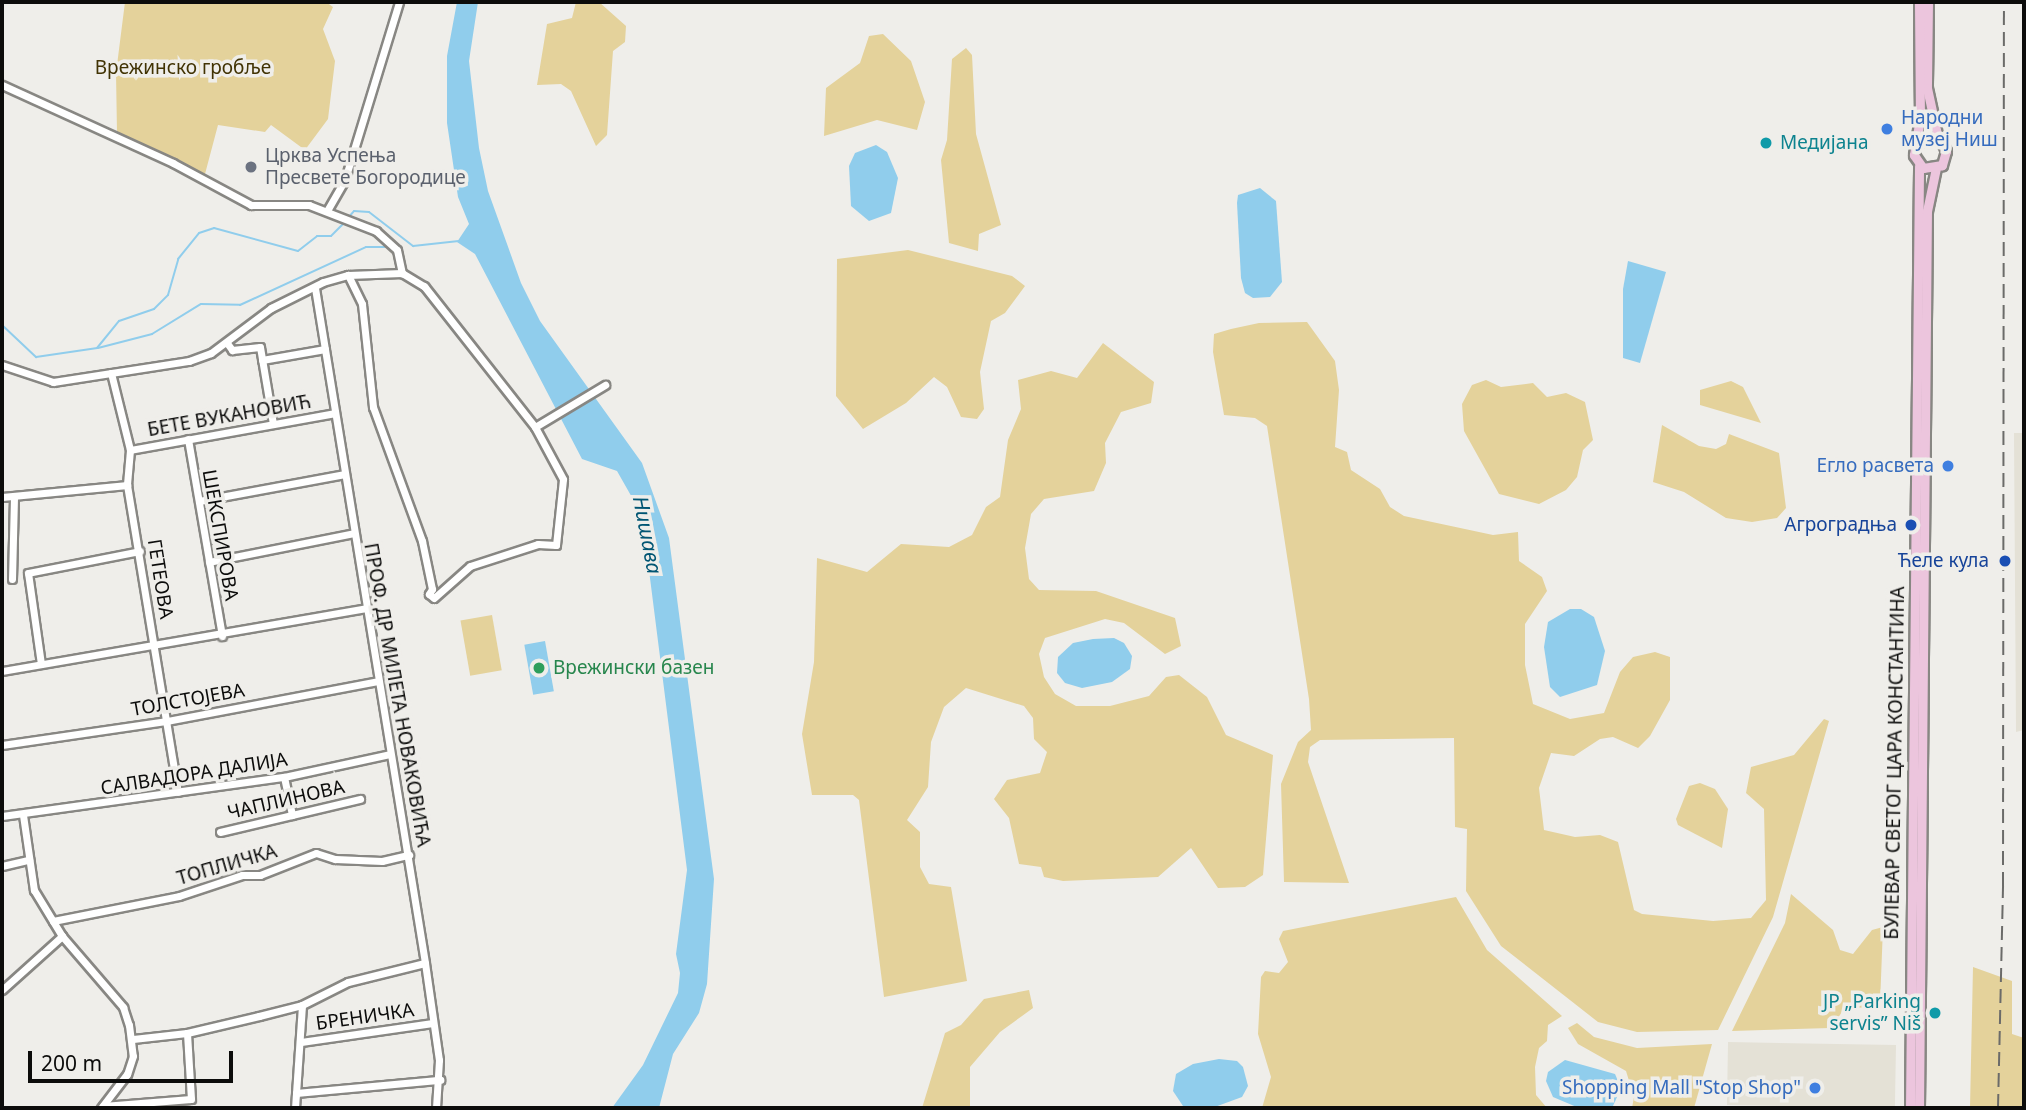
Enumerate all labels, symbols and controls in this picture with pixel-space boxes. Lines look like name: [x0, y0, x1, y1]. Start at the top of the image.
park label: Врежинско гробље: [95, 57, 271, 79]
place label: Народни музеј Ниш: [1901, 107, 1998, 151]
marker: Народни музеј Ниш: [1879, 121, 1895, 137]
place label: Медијана: [1780, 132, 1869, 154]
marker: Медијана: [1758, 135, 1774, 151]
place label: Црква Успења Пресвете Богородице: [265, 145, 466, 189]
marker: Црква Успења Пресвете Богородице: [243, 159, 259, 175]
street label: БЕТЕ ВУКАНОВИЋ: [146, 390, 312, 442]
place label: Егло расвета: [1816, 455, 1934, 477]
marker: Егло расвета: [1940, 458, 1956, 474]
street label: ШЕКСПИРОВА: [197, 468, 243, 602]
water label: Нишава: [628, 494, 668, 576]
place label: Агроградња: [1784, 514, 1897, 536]
marker: Агроградња: [1903, 517, 1919, 533]
street label: ГЕТЕОВА: [142, 538, 178, 620]
street label: ПРОФ. ДР МИЛЕТА НОВАКОВИЋА: [359, 541, 435, 849]
place label: Ћеле кула: [1898, 550, 1989, 572]
marker: Ћеле кула: [1995, 551, 2015, 571]
street label: БУЛЕВАР СВЕТОГ ЦАРА КОНСТАНТИНА: [1881, 586, 1909, 940]
place label: Врежински базен: [553, 657, 714, 679]
marker: Врежински базен: [531, 660, 547, 676]
street label: ТОЛСТОЈЕВА: [130, 679, 246, 721]
street label: САЛВАДОРА ДАЛИЈА: [99, 748, 289, 800]
street label: ЧАПЛИНОВА: [225, 775, 347, 825]
street label: ТОПЛИЧКА: [174, 840, 280, 890]
place label: JP „Parking servis” Niš: [1823, 991, 1921, 1035]
street label: БРЕНИЧКА: [314, 999, 416, 1035]
marker: JP „Parking servis” Niš: [1927, 1005, 1943, 1021]
scale bar: [32, 1036, 236, 1080]
text: 200 m: [41, 1049, 102, 1077]
place label: Shopping Mall "Stop Shop": [1562, 1077, 1801, 1099]
marker: Shopping Mall "Stop Shop": [1807, 1080, 1823, 1096]

